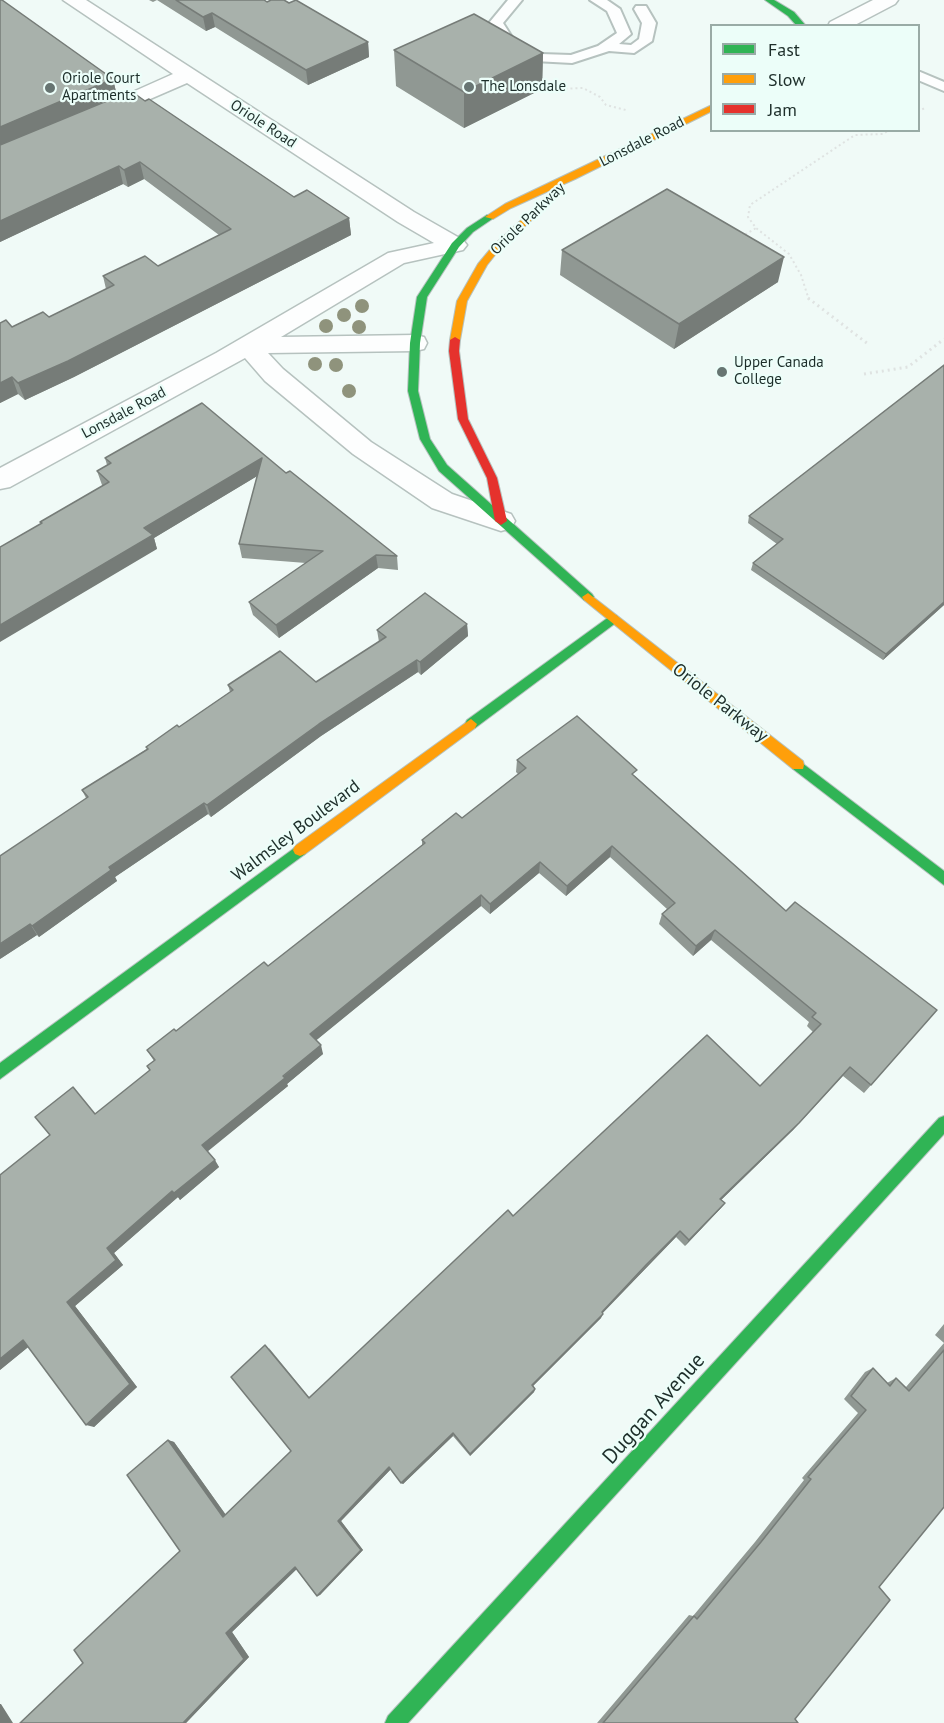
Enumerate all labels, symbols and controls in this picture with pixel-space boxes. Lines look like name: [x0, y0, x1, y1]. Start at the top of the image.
legend: [710, 24, 920, 132]
text: Fast: [768, 38, 800, 61]
text: Slow: [768, 68, 806, 91]
place label: Oriole Court Apartments: [62, 70, 140, 105]
place label: The Lonsdale: [481, 78, 566, 96]
marker: The Lonsdale: [462, 80, 476, 94]
marker: Oriole Court Apartments: [43, 81, 57, 95]
street label: Oriole Road: [227, 96, 299, 152]
text: Jam: [768, 98, 797, 121]
street label: Lonsdale Road: [597, 113, 687, 171]
street label: Oriole Parkway: [487, 179, 569, 259]
place label: Upper Canada College: [734, 354, 824, 389]
marker: Upper Canada College: [715, 365, 729, 379]
street label: Lonsdale Road: [79, 383, 169, 443]
street label: Oriole Parkway: [668, 659, 772, 747]
street label: Walmsley Boulevard: [228, 776, 364, 886]
street label: Duggan Avenue: [598, 1348, 710, 1470]

